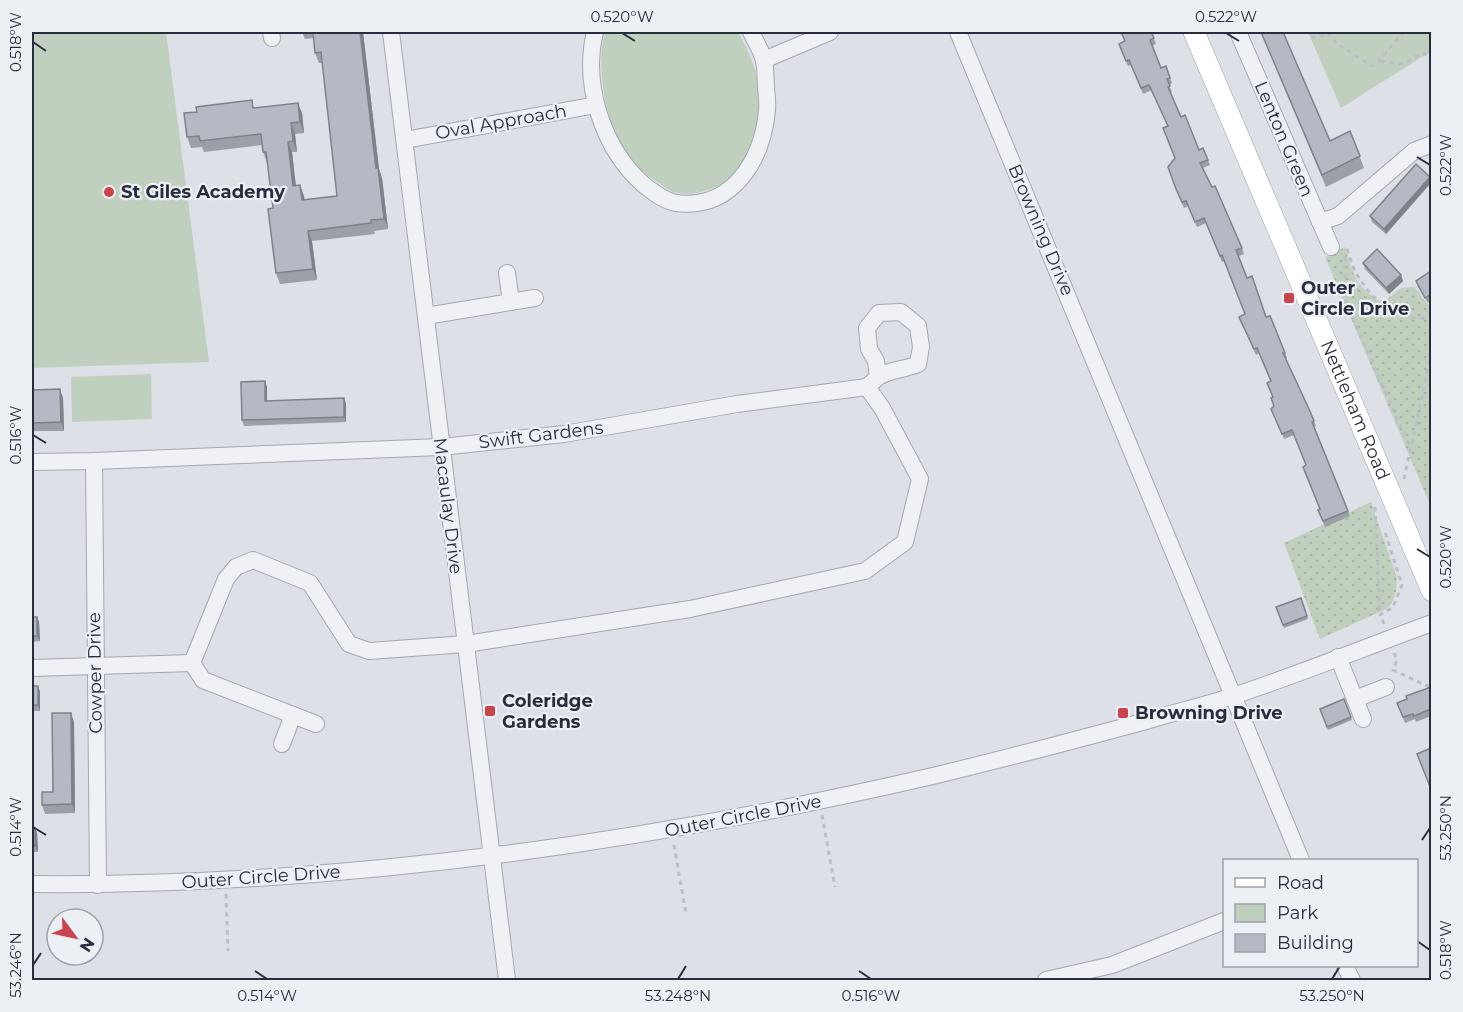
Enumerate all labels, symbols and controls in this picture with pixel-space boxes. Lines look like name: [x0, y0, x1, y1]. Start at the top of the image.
text: 0.520°W: [590, 7, 654, 26]
text: 0.522°W: [1195, 7, 1257, 26]
text: 0.518°W: [6, 12, 25, 72]
street label: Lenton Green: [1250, 78, 1318, 200]
street label: Oval Approach: [434, 100, 568, 144]
text: 0.522°W: [1436, 134, 1455, 196]
street label: Browning Drive: [1003, 161, 1079, 299]
place label: St Giles Academy: [121, 181, 285, 203]
marker: St Giles Academy: [102, 185, 116, 199]
place label: Outer Circle Drive: [1301, 277, 1409, 320]
marker: Outer Circle Drive: [1282, 291, 1296, 305]
street label: Nettleham Road: [1316, 337, 1394, 483]
text: 0.516°W: [6, 405, 25, 465]
street label: Swift Gardens: [478, 416, 605, 454]
street label: Macaulay Drive: [429, 436, 467, 576]
text: 0.520°W: [1436, 525, 1455, 589]
street label: Cowper Drive: [83, 612, 107, 734]
place label: Coleridge Gardens: [502, 690, 593, 733]
place label: Browning Drive: [1135, 702, 1283, 724]
marker: Coleridge Gardens: [483, 704, 497, 718]
marker: Browning Drive: [1116, 706, 1130, 720]
street label: Outer Circle Drive: [663, 790, 823, 842]
text: 53.250°N: [1436, 795, 1455, 861]
text: 0.514°W: [6, 797, 25, 857]
legend: [1223, 859, 1418, 967]
street label: Outer Circle Drive: [181, 860, 341, 894]
text: Road: [1277, 872, 1324, 894]
text: Park: [1277, 902, 1318, 924]
north arrow: [45, 907, 105, 967]
text: 0.518°W: [1436, 920, 1455, 980]
text: 53.246°N: [6, 932, 25, 998]
text: Building: [1277, 932, 1354, 954]
text: N: [76, 934, 99, 955]
text: 0.514°W: [237, 986, 297, 1005]
text: 53.248°N: [645, 986, 711, 1005]
text: 0.516°W: [841, 986, 901, 1005]
text: 53.250°N: [1299, 986, 1365, 1005]

